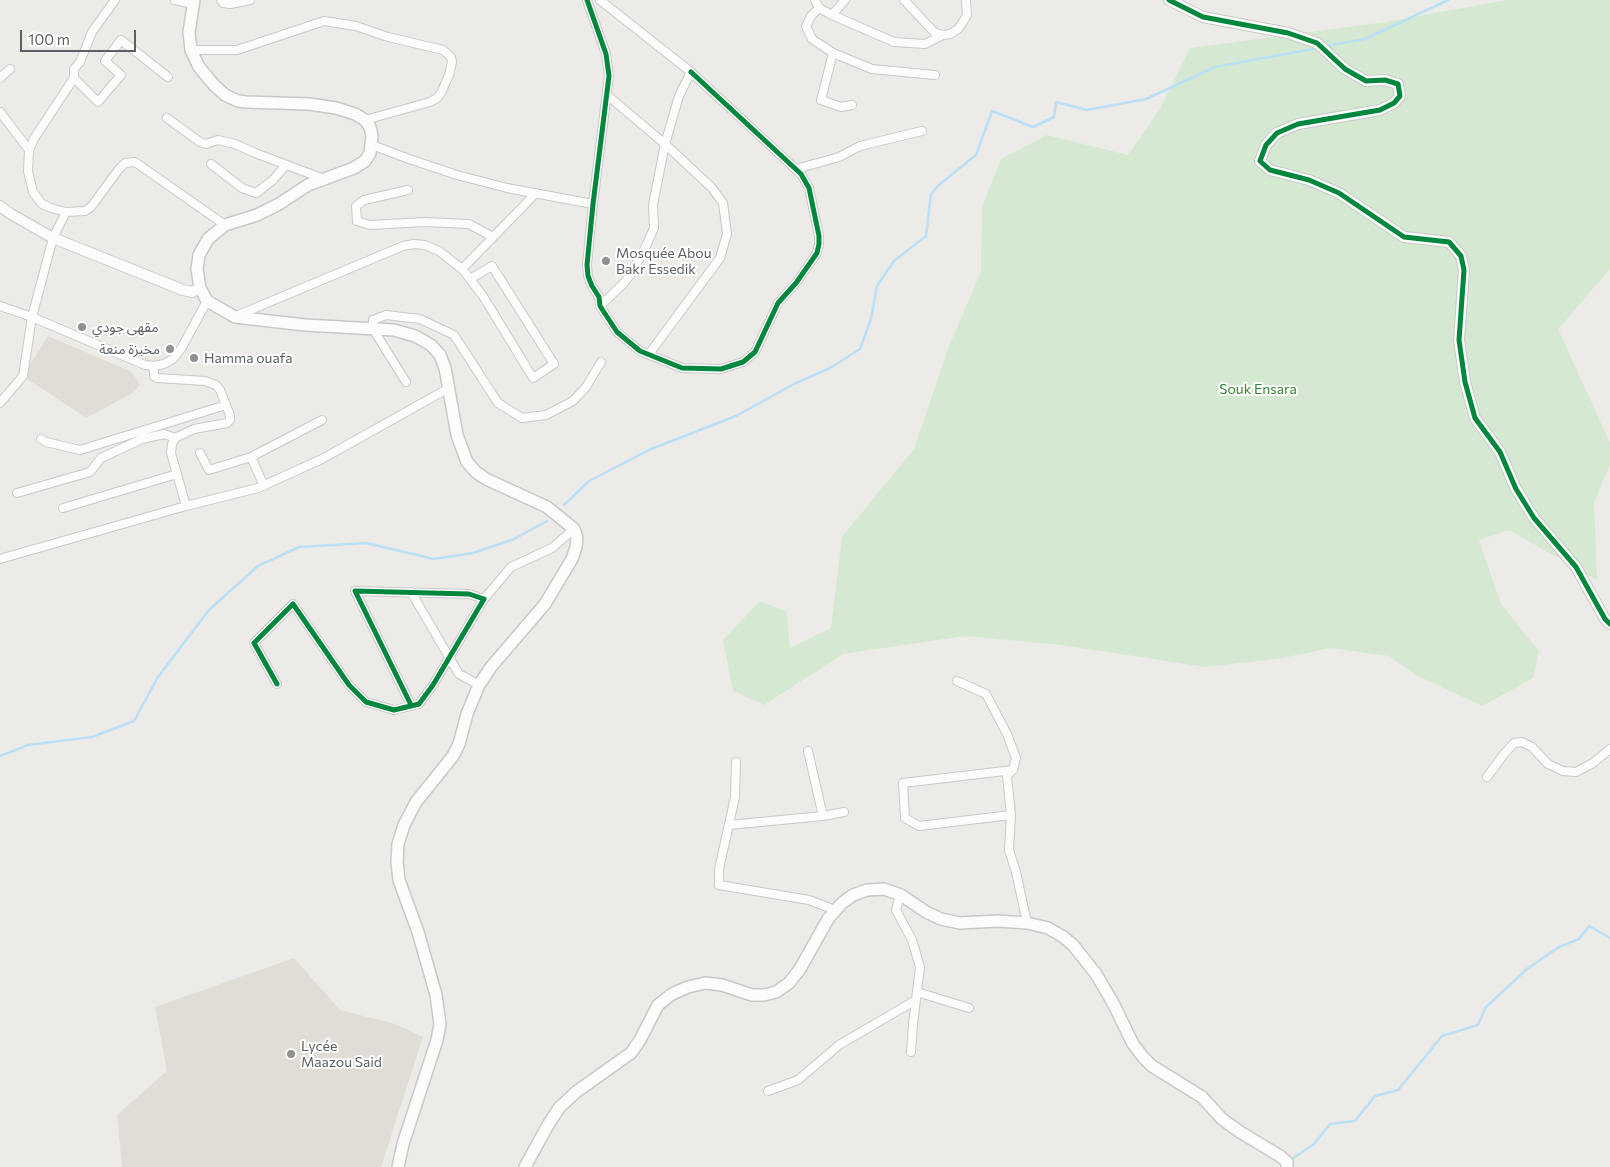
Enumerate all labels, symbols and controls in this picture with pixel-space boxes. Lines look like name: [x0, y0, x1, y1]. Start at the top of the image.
scale bar: [22, 20, 139, 52]
text: 100 m: [28, 30, 70, 48]
place label: Mosquée Abou Bakr Essedik: [616, 245, 712, 278]
marker: Mosquée Abou Bakr Essedik: [600, 255, 612, 267]
place label: مقهى جودي: [92, 319, 159, 335]
marker: مقهى جودي: [76, 321, 88, 333]
place label: مخبزة منعة: [99, 341, 160, 357]
marker: مخبزة منعة: [164, 343, 176, 355]
place label: Hamma ouafa: [204, 350, 292, 366]
marker: Hamma ouafa: [188, 352, 200, 364]
park label: Souk Ensara: [1219, 381, 1297, 397]
place label: Lycée Maazou Said: [301, 1038, 382, 1070]
marker: Lycée Maazou Said: [285, 1048, 297, 1060]

